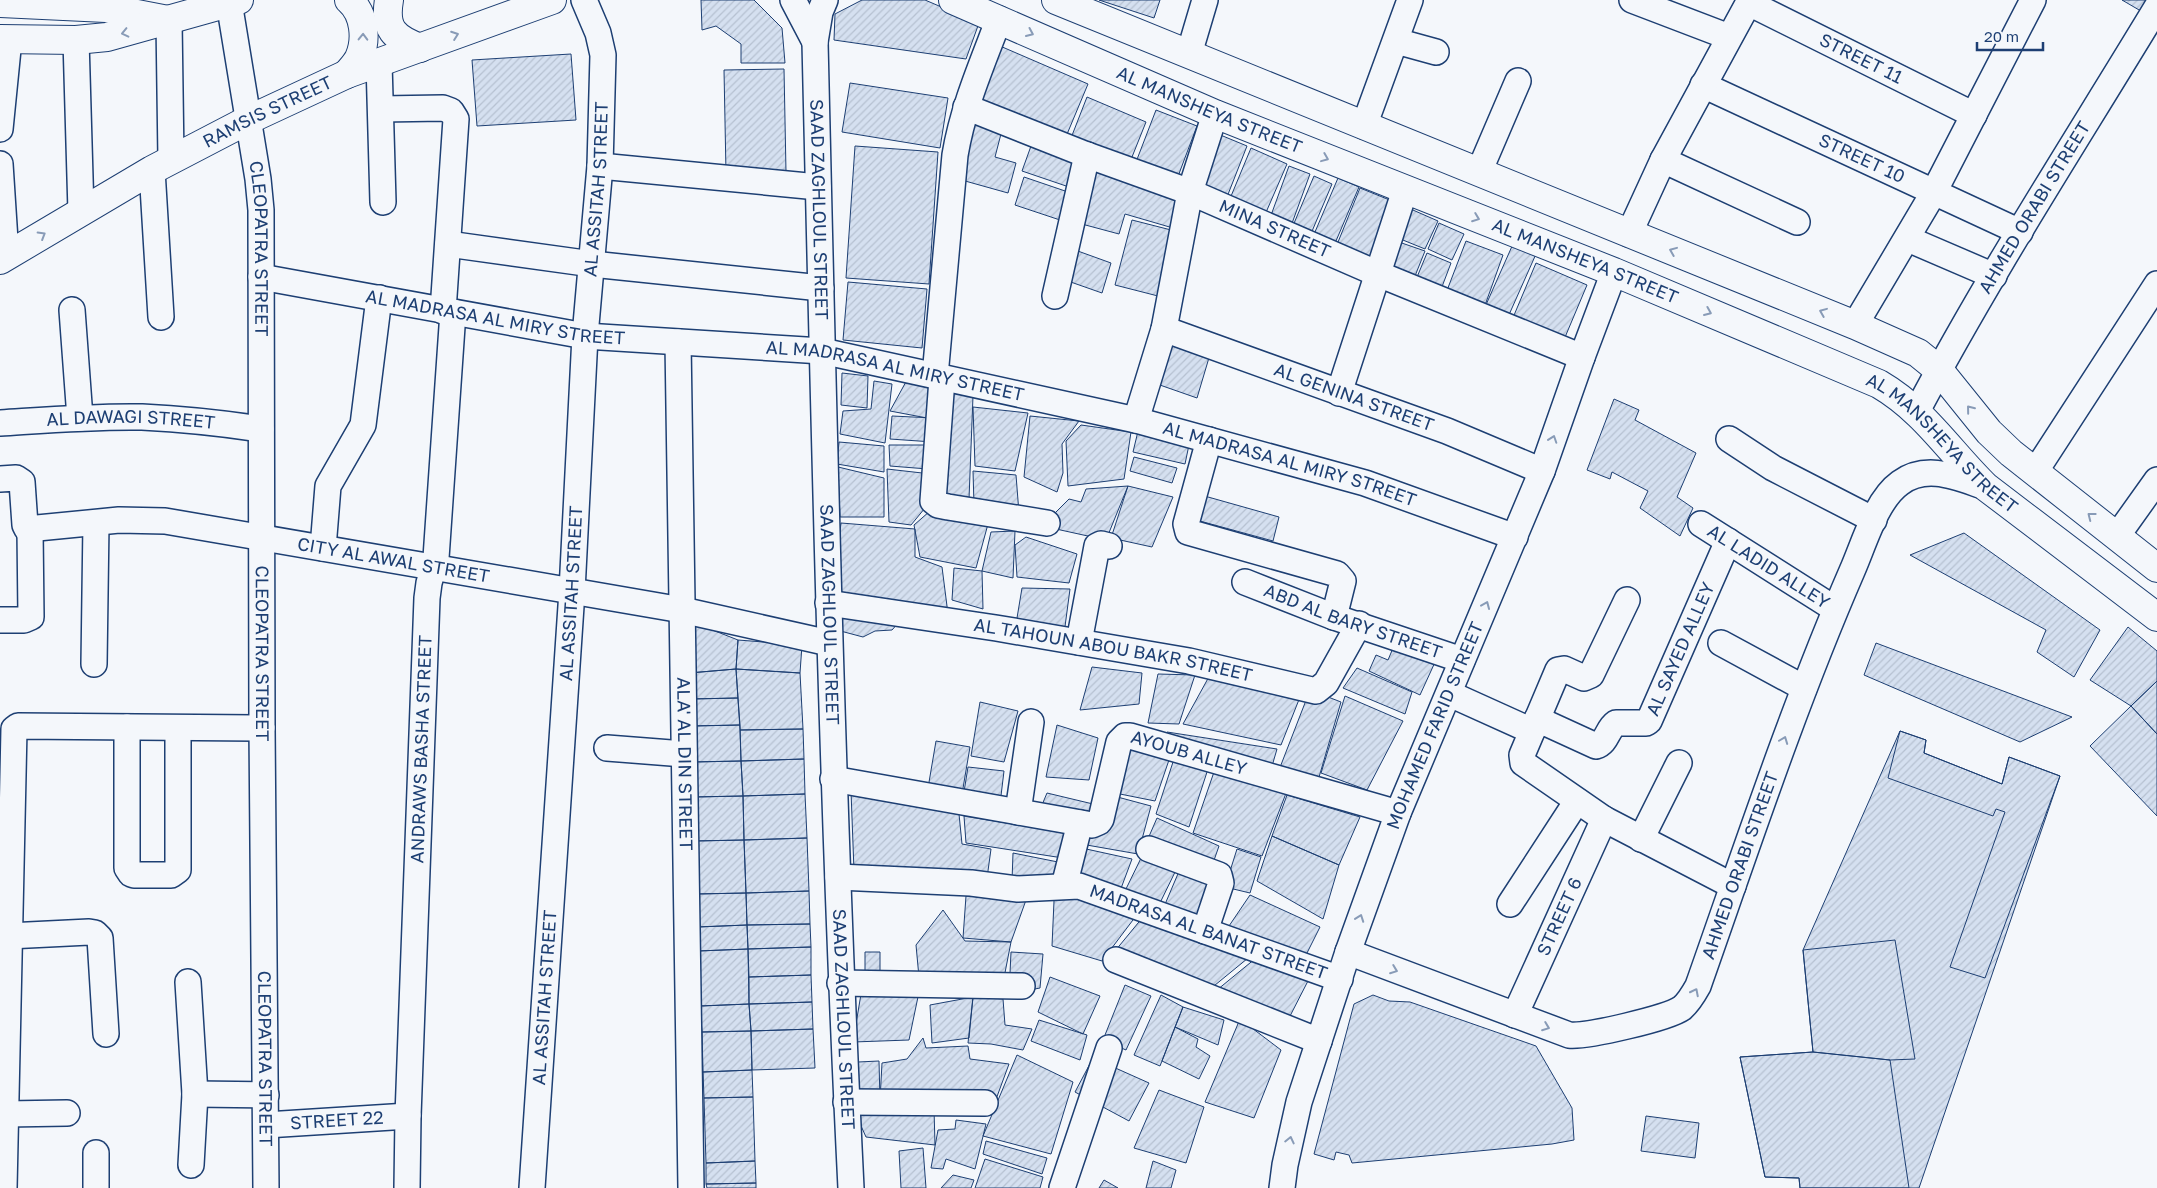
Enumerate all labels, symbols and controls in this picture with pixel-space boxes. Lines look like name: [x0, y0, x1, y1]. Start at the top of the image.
scale bar: [1977, 20, 2043, 52]
one-way arrow: [120, 27, 129, 38]
one-way arrow: [1025, 27, 1034, 38]
text: 20 m: [1984, 27, 2019, 45]
street label: STREET 11: [1816, 28, 1907, 88]
one-way arrow: [450, 31, 459, 41]
one-way arrow: [358, 33, 368, 41]
street label: AL MANSHEYA STREET: [1114, 61, 1306, 157]
street label: RAMSIS STREET: [199, 70, 335, 152]
street label: SAAD ZAGHLOUL STREET: [806, 99, 834, 320]
street label: AL ASSITAH STREET: [578, 101, 612, 278]
street label: AHMED ORABI STREET: [1973, 117, 2094, 297]
street label: STREET 10: [1816, 128, 1909, 187]
one-way arrow: [1320, 152, 1329, 162]
street label: CLEOPATRA STREET: [245, 159, 273, 336]
street label: MINA STREET: [1216, 194, 1334, 262]
one-way arrow: [1471, 212, 1480, 222]
street label: AL MANSHEYA STREET: [1489, 213, 1682, 308]
one-way arrow: [36, 231, 45, 241]
one-way arrow: [1669, 247, 1678, 257]
street label: AL MADRASA AL MIRY STREET: [364, 284, 626, 349]
one-way arrow: [1703, 306, 1711, 316]
one-way arrow: [1820, 308, 1828, 318]
street label: AL MADRASA AL MIRY STREET: [765, 335, 1026, 405]
street label: AL GENINA STREET: [1272, 358, 1437, 435]
street label: AL MANSHEYA STREET: [1863, 368, 2023, 517]
street label: AL DAWAGI STREET: [46, 405, 216, 433]
one-way arrow: [1967, 406, 1975, 415]
street label: AL MADRASA AL MIRY STREET: [1161, 416, 1420, 511]
one-way arrow: [1548, 435, 1558, 443]
street label: SAAD ZAGHLOUL STREET: [816, 504, 845, 725]
street label: AL ASSITAH STREET: [554, 505, 586, 682]
one-way arrow: [2088, 514, 2097, 522]
street label: AL LADID ALLEY: [1704, 519, 1835, 613]
street label: CITY AL AWAL STREET: [296, 532, 491, 587]
street label: CLEOPATRA STREET: [252, 566, 274, 741]
street label: AL SAYED ALLEY: [1641, 578, 1719, 719]
street label: ABD AL BARY STREET: [1261, 579, 1445, 663]
one-way arrow: [1479, 601, 1490, 610]
street label: AL TAHOUN ABOU BAKR STREET: [972, 613, 1255, 686]
street label: MOHAMED FARID STREET: [1381, 618, 1487, 832]
street label: ANDRAWS BASHA STREET: [405, 635, 436, 864]
street label: ALA' AL DIN STREET: [673, 677, 698, 851]
street label: AYOUB ALLEY: [1129, 725, 1250, 779]
one-way arrow: [1778, 736, 1788, 745]
street label: AHMED ORABI STREET: [1696, 768, 1782, 962]
street label: STREET 6: [1531, 874, 1586, 959]
street label: MADRASA AL BANAT STREET: [1087, 879, 1331, 984]
street label: SAAD ZAGHLOUL STREET: [829, 908, 860, 1130]
street label: AL ASSITAH STREET: [527, 909, 561, 1086]
one-way arrow: [1354, 915, 1364, 923]
one-way arrow: [1389, 964, 1398, 974]
street label: CLEOPATRA STREET: [254, 970, 278, 1146]
one-way arrow: [1689, 988, 1699, 997]
one-way arrow: [1541, 1021, 1550, 1031]
street label: STREET 22: [289, 1106, 384, 1133]
one-way arrow: [1285, 1136, 1295, 1145]

